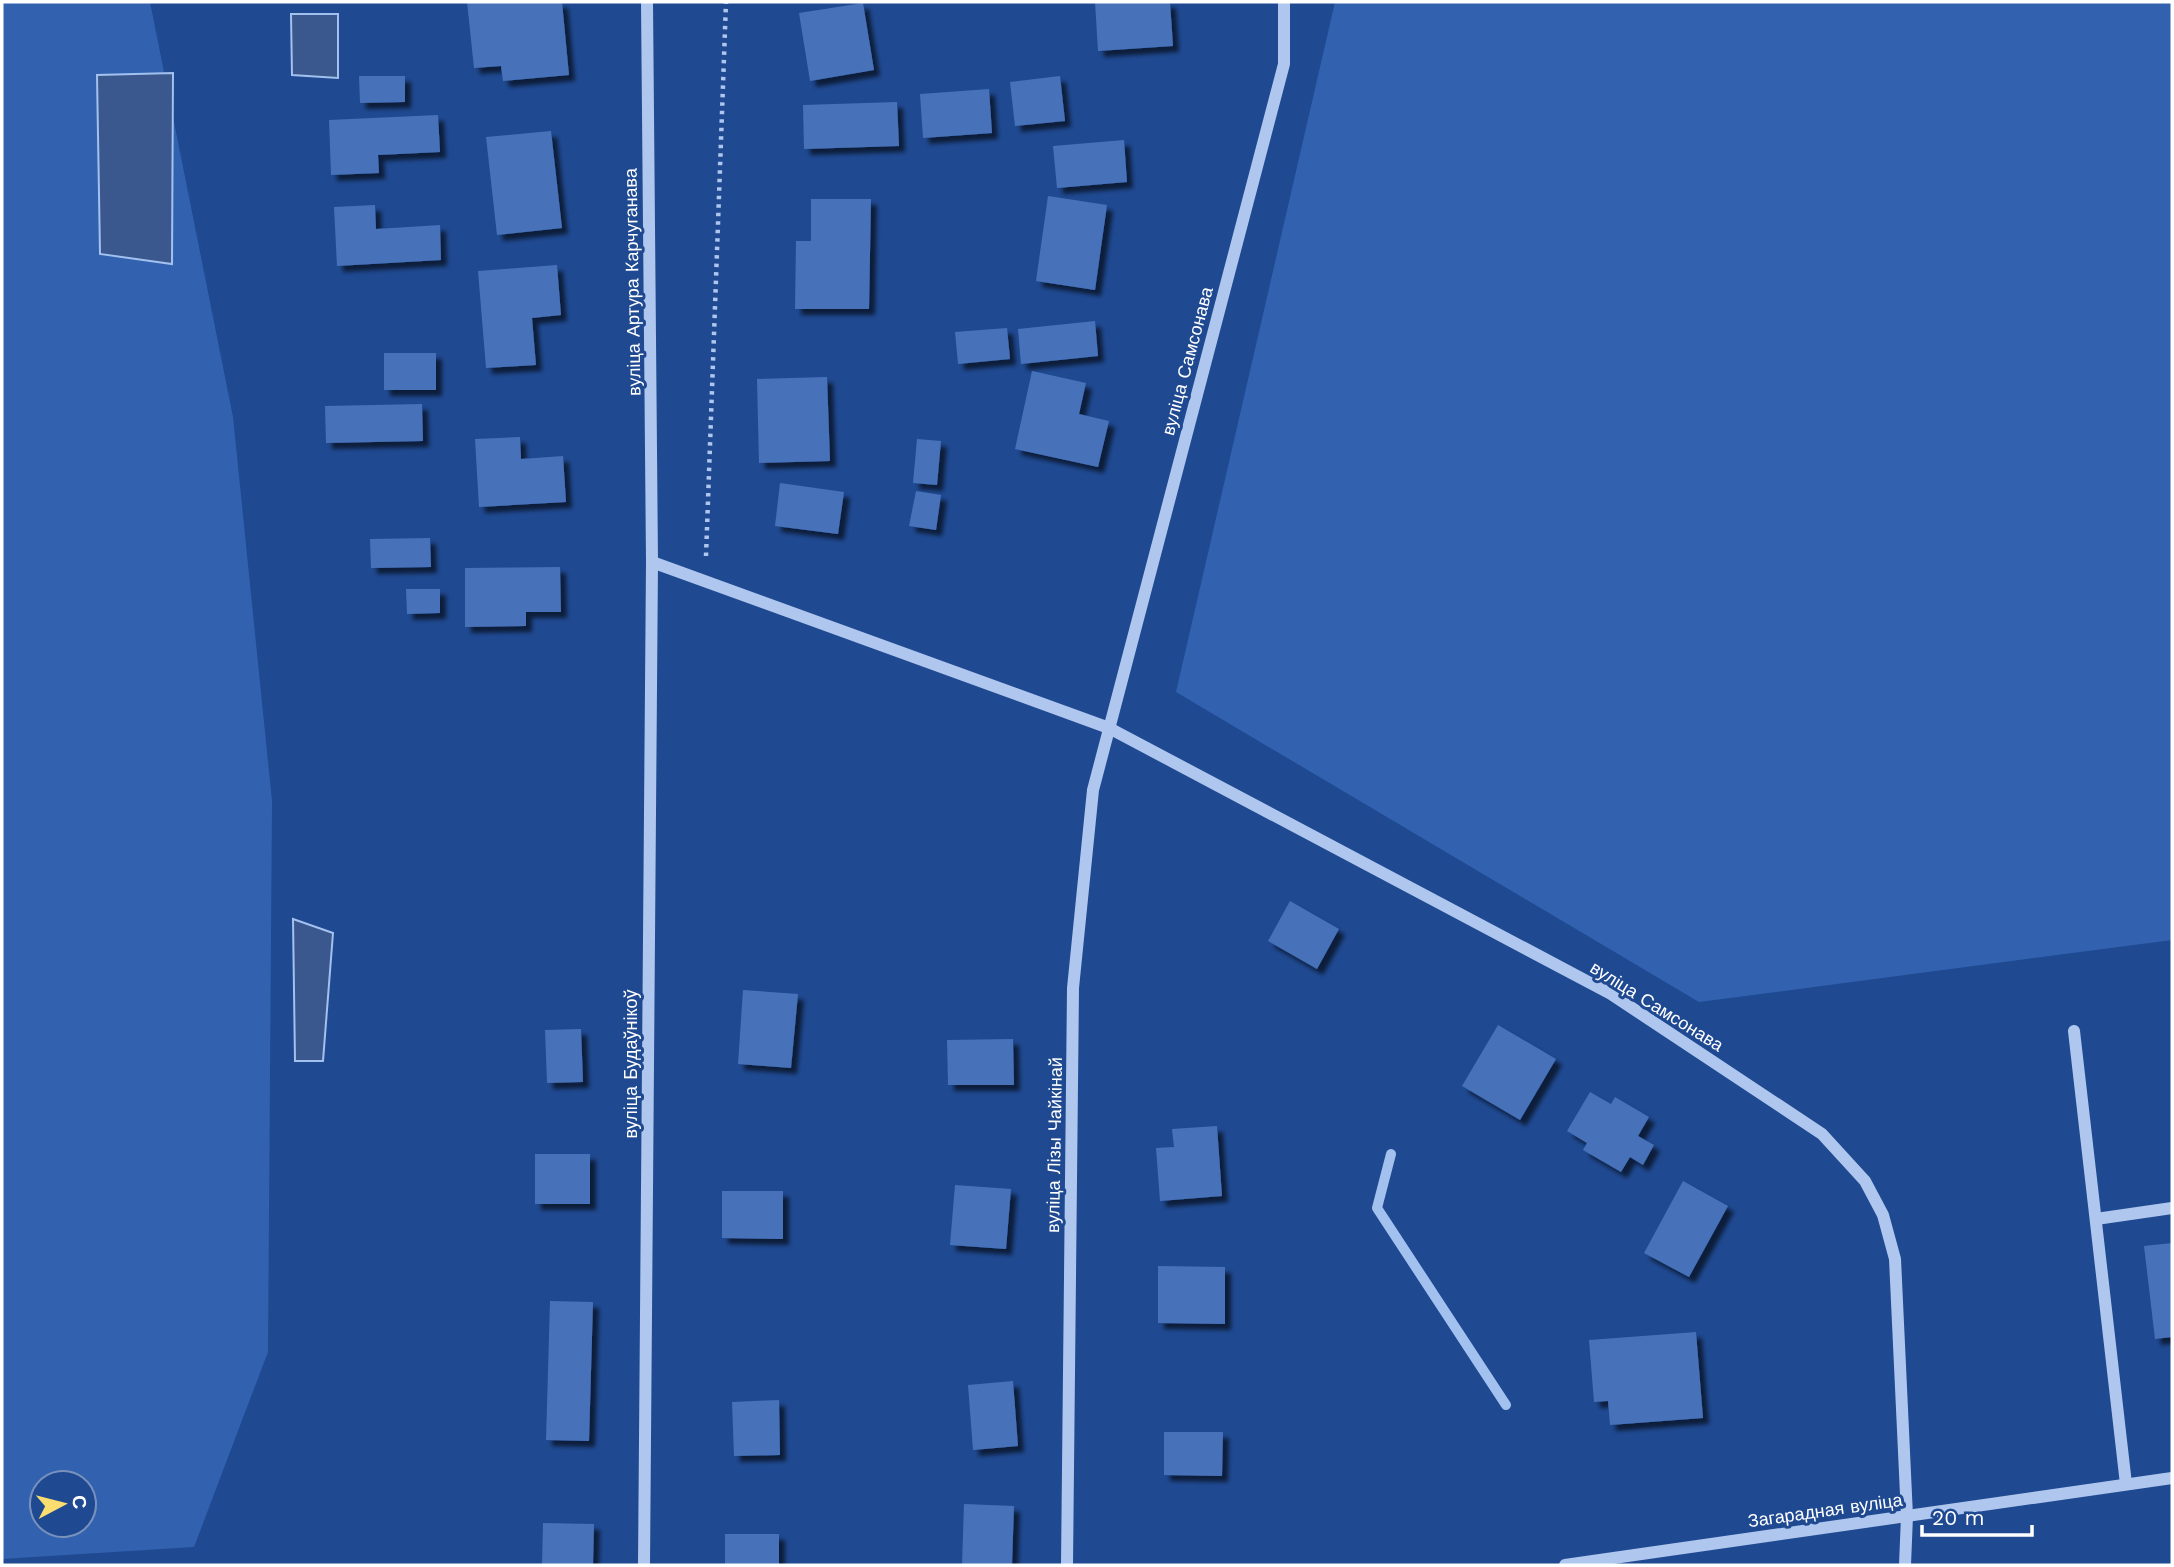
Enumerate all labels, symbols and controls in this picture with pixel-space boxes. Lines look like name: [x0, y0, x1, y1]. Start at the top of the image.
street label: вуліца Артура Карчуганава: [619, 167, 644, 396]
street label: вуліца Самсонава: [1157, 284, 1217, 438]
street label: вуліца Самсонава: [1587, 957, 1728, 1056]
street label: вуліца Будаўнікоў: [620, 989, 641, 1139]
street label: вуліца Лізы Чайкінай: [1042, 1057, 1066, 1233]
north arrow: [28, 1469, 98, 1539]
street label: Загарадная вуліца: [1746, 1489, 1905, 1531]
text: С: [67, 1494, 92, 1510]
scale bar: [1922, 1494, 2032, 1538]
text: 20 m: [1932, 1505, 1984, 1530]

